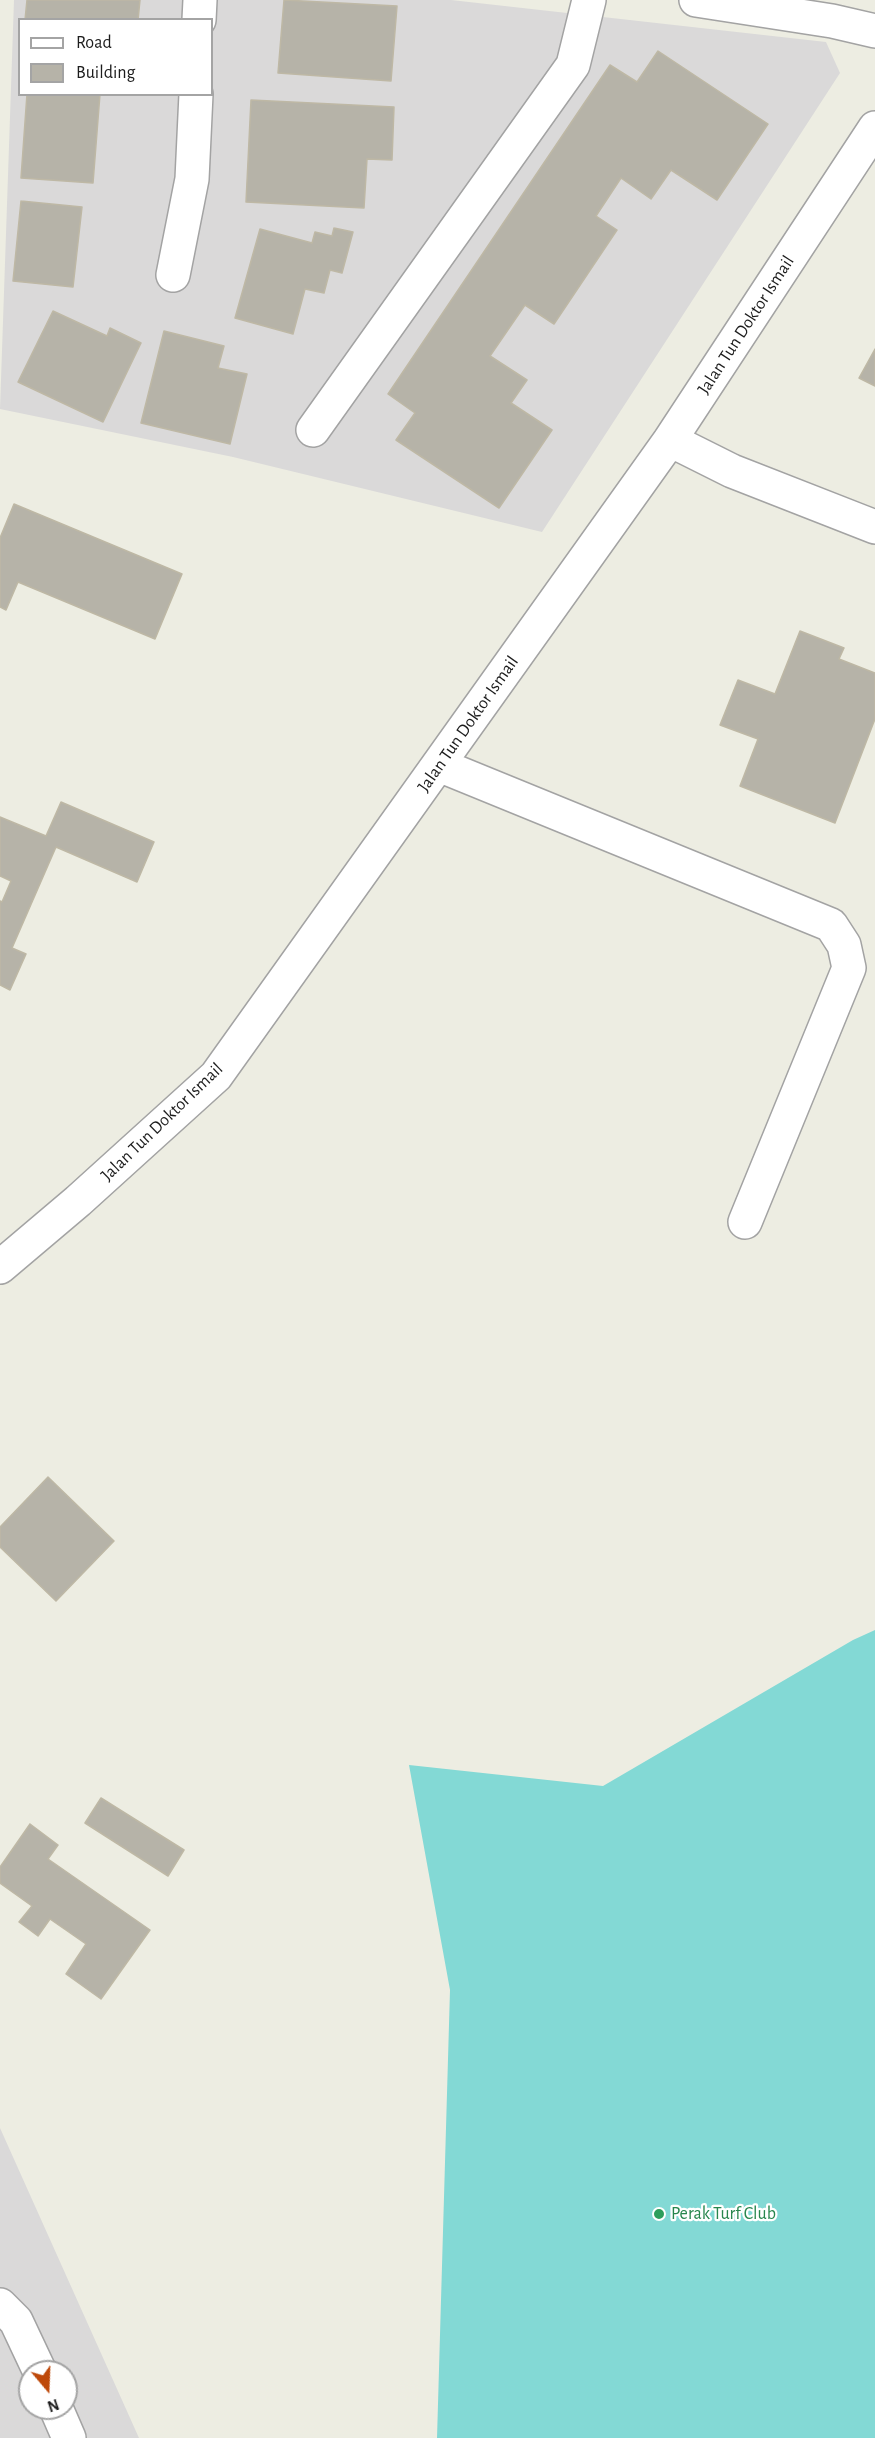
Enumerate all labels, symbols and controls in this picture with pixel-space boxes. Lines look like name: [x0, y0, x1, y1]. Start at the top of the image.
legend: [18, 18, 213, 96]
text: Road: [76, 34, 112, 52]
text: Building: [76, 64, 135, 82]
street label: Jalan Tun Doktor Ismail: [693, 251, 799, 399]
street label: Jalan Tun Doktor Ismail: [413, 652, 523, 796]
street label: Jalan Tun Doktor Ismail: [96, 1058, 228, 1186]
place label: Perak Turf Club: [671, 2203, 776, 2225]
marker: Perak Turf Club: [652, 2207, 666, 2221]
north arrow: [18, 2360, 78, 2420]
text: N: [45, 2396, 61, 2415]

